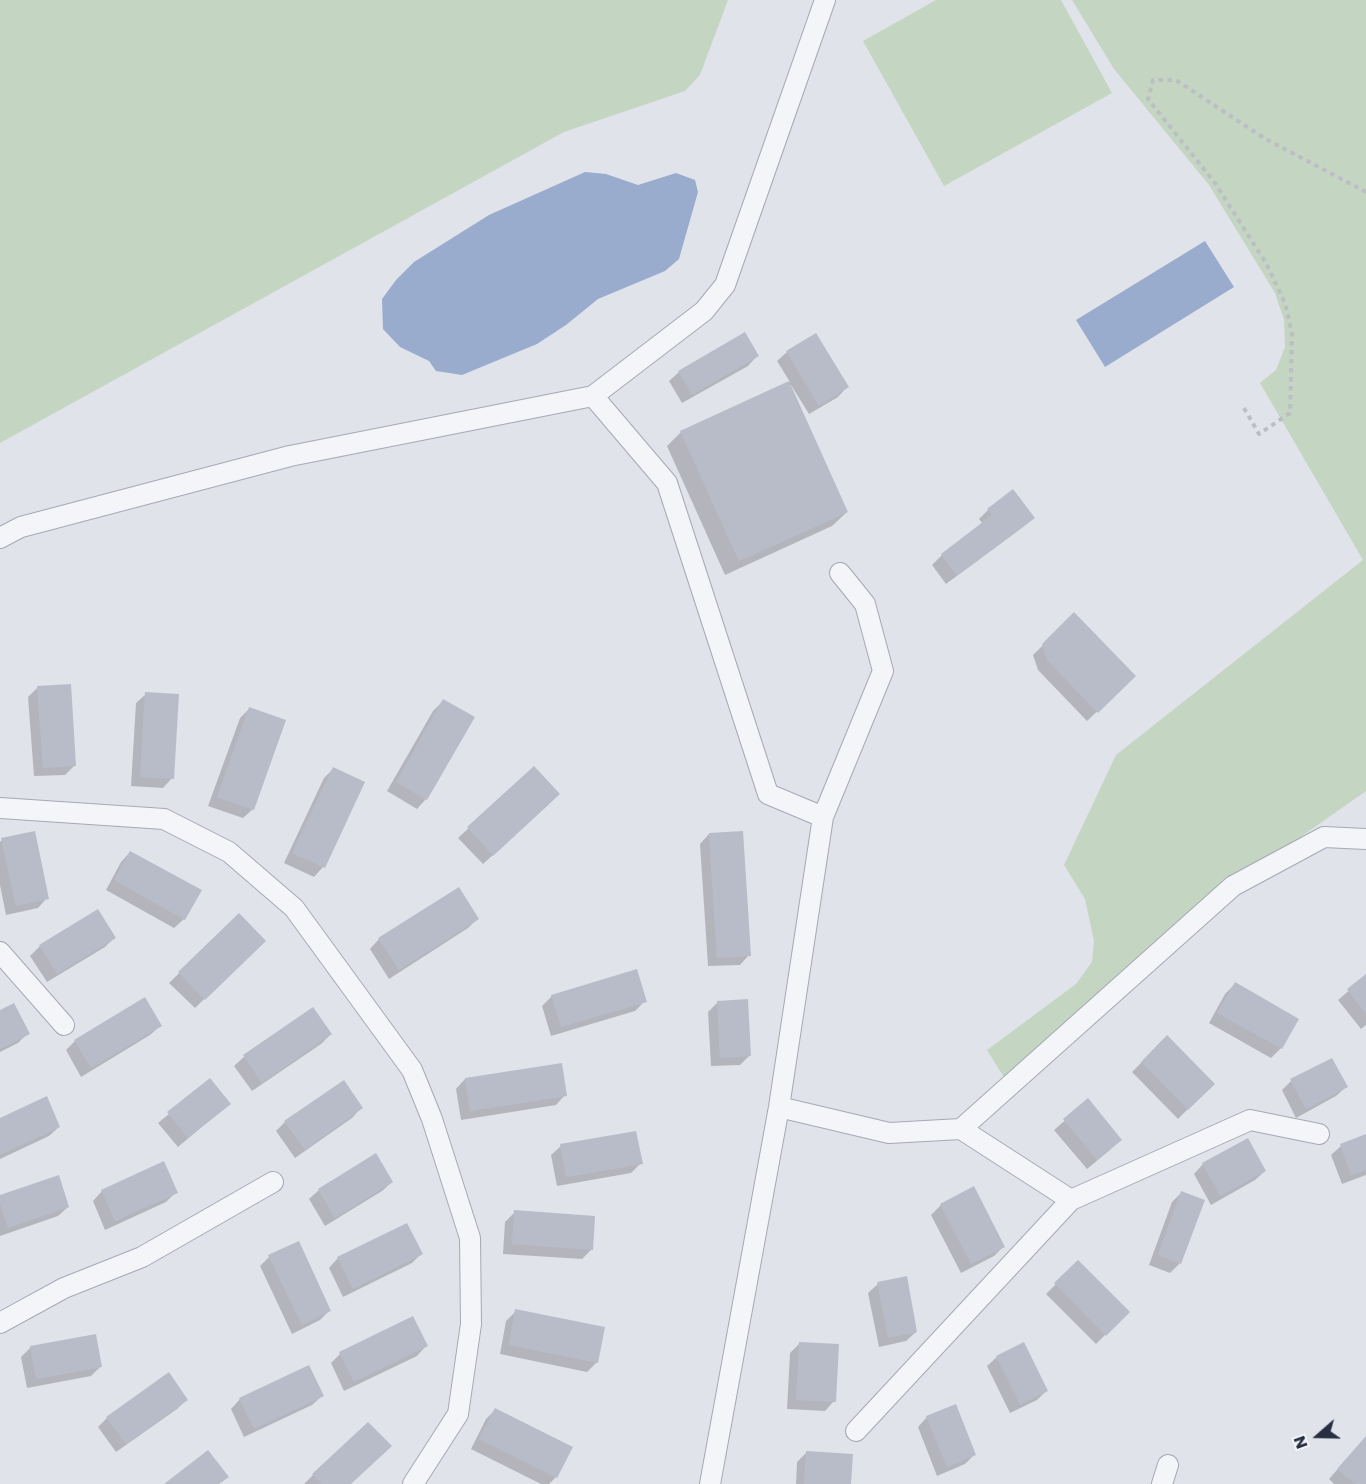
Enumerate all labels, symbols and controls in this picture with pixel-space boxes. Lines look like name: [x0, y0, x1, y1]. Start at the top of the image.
north arrow: [1288, 1406, 1348, 1466]
text: N: [1288, 1433, 1313, 1452]

